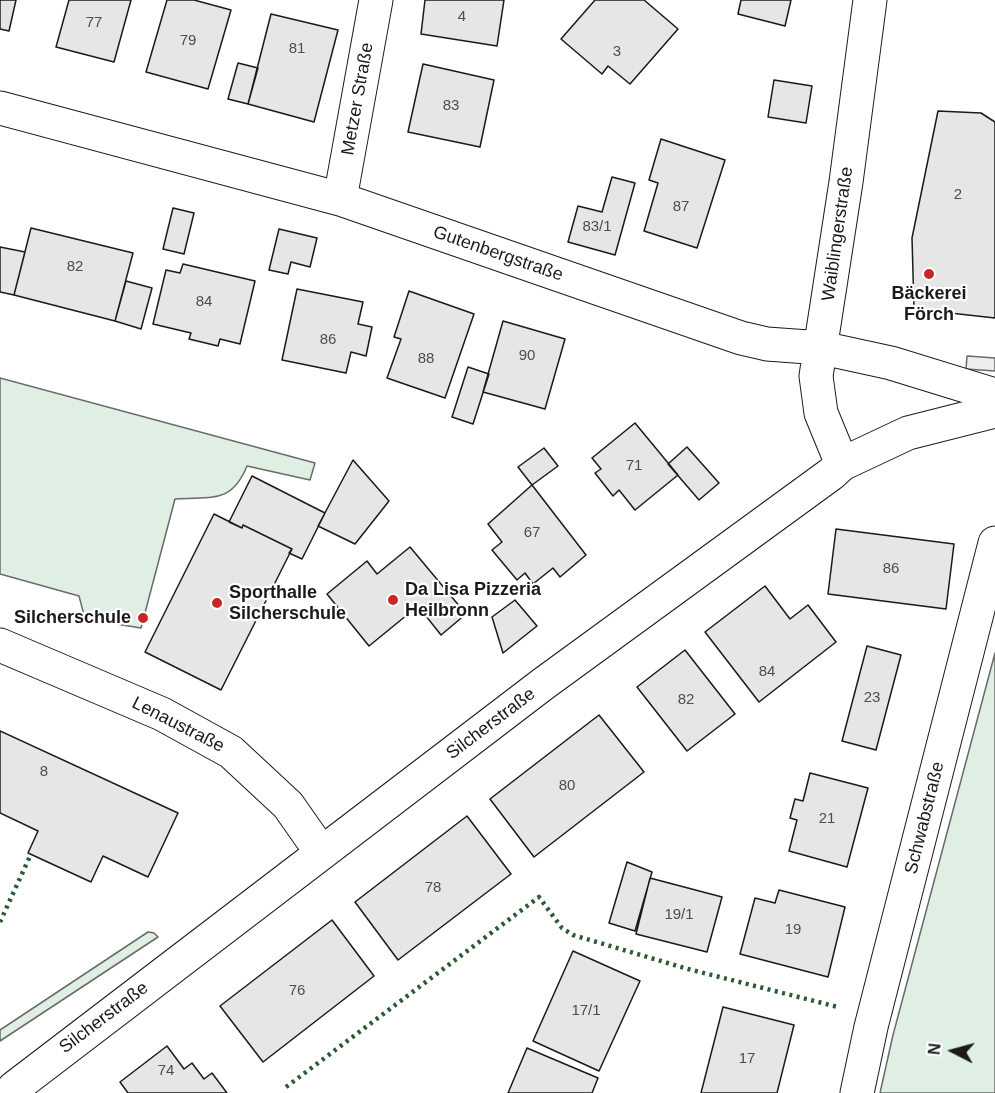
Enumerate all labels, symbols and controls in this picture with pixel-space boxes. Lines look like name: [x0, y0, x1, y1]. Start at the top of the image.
house number: 4: [458, 8, 466, 26]
house number: 77: [86, 14, 102, 32]
house number: 79: [180, 32, 196, 50]
house number: 81: [289, 40, 305, 58]
street label: Metzer Straße: [337, 41, 379, 157]
house number: 3: [613, 43, 621, 61]
house number: 83: [443, 97, 459, 115]
street label: Waiblingerstraße: [818, 165, 858, 303]
house number: 2: [954, 186, 962, 204]
house number: 87: [673, 198, 689, 216]
house number: 83/1: [582, 218, 612, 236]
street label: Gutenbergstraße: [430, 222, 566, 286]
house number: 82: [67, 258, 83, 276]
marker: Bäckerei Förch: [922, 267, 936, 281]
place label: Bäckerei Förch: [891, 283, 967, 326]
house number: 84: [196, 293, 212, 311]
house number: 86: [320, 331, 336, 349]
house number: 90: [519, 347, 535, 365]
house number: 88: [418, 350, 434, 368]
house number: 71: [626, 457, 642, 475]
house number: 67: [524, 524, 540, 542]
house number: 86: [883, 560, 899, 578]
place label: Da Lisa Pizzeria Heilbronn: [405, 579, 541, 622]
place label: Sporthalle Silcherschule: [229, 582, 346, 624]
marker: Da Lisa Pizzeria Heilbronn: [386, 593, 400, 607]
marker: Sporthalle Silcherschule: [210, 596, 224, 610]
place label: Silcherschule: [14, 607, 131, 629]
marker: Silcherschule: [136, 611, 150, 625]
house number: 84: [759, 663, 775, 681]
street label: Silcherstraße: [442, 683, 540, 765]
house number: 23: [864, 689, 880, 707]
house number: 82: [678, 691, 694, 709]
street label: Lenaustraße: [128, 692, 228, 758]
street label: Schwabstraße: [901, 760, 949, 876]
house number: 8: [40, 763, 48, 781]
house number: 80: [559, 777, 575, 795]
house number: 21: [819, 810, 835, 828]
house number: 78: [425, 879, 441, 897]
house number: 19/1: [664, 906, 694, 924]
house number: 19: [785, 921, 801, 939]
street label: Silcherstraße: [55, 977, 153, 1059]
house number: 76: [289, 982, 305, 1000]
house number: 17/1: [571, 1002, 601, 1020]
north arrow: [923, 1021, 983, 1081]
text: N: [926, 1042, 944, 1056]
house number: 17: [739, 1050, 755, 1068]
house number: 74: [158, 1062, 174, 1080]

